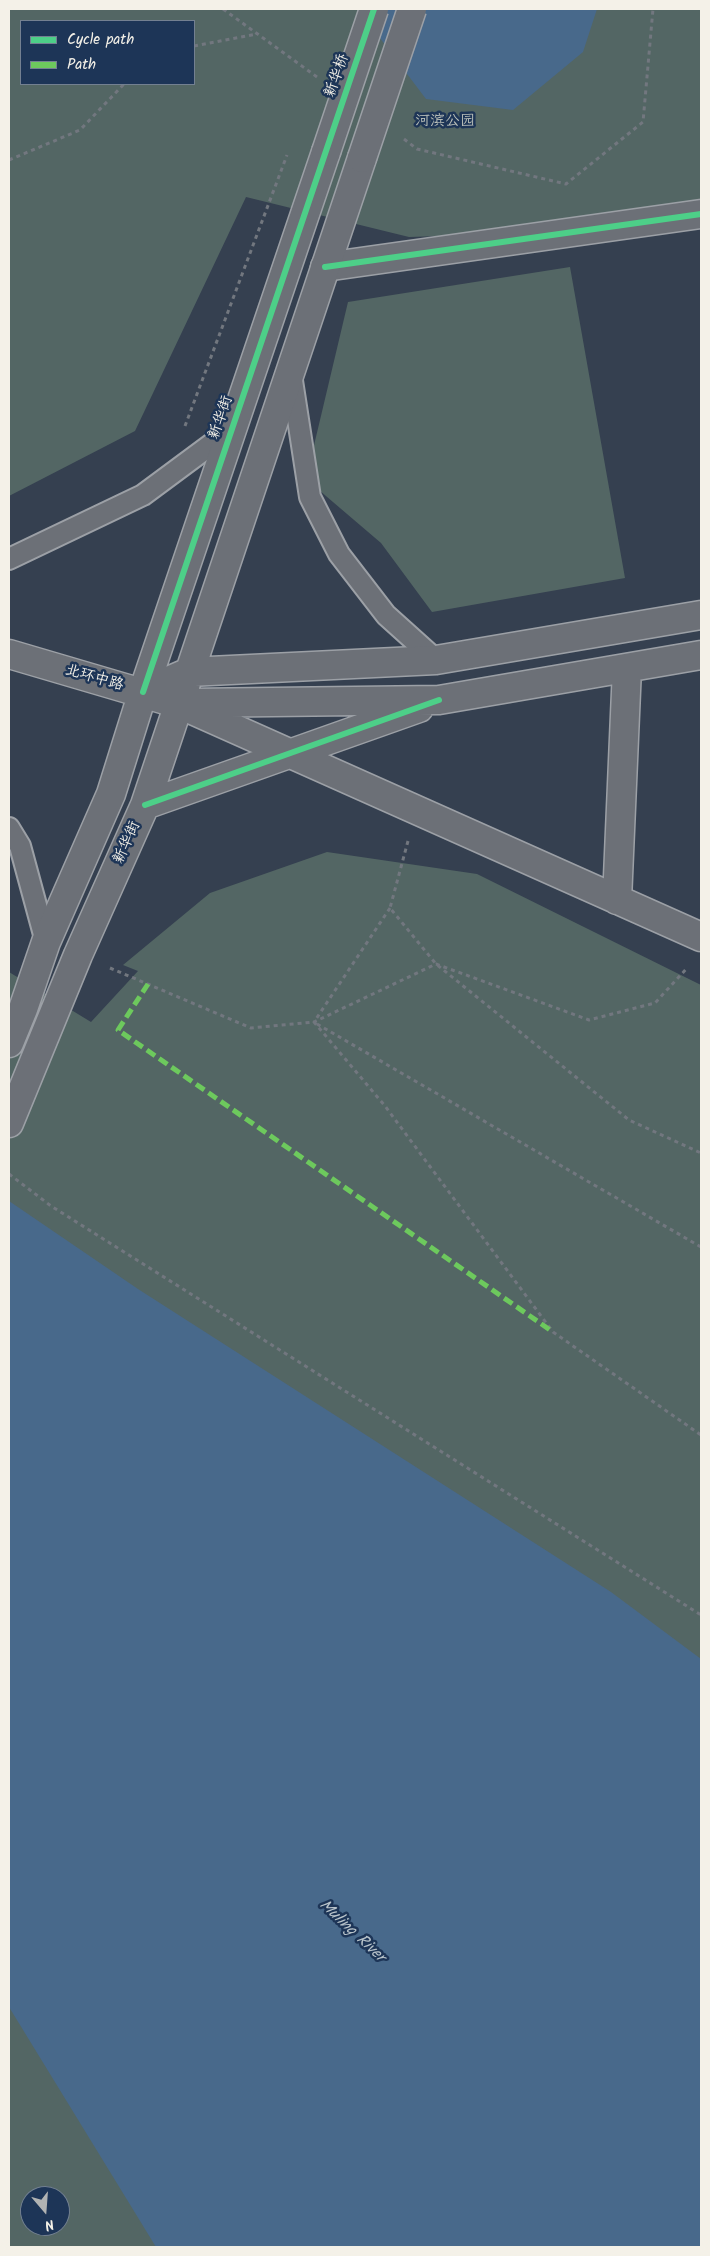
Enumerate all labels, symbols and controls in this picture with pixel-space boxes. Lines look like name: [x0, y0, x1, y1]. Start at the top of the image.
legend: [20, 20, 195, 85]
text: Cycle path: [67, 28, 134, 52]
street label: 新华桥: [322, 52, 354, 100]
text: Path: [67, 53, 96, 77]
park label: 河滨公园: [415, 113, 475, 131]
street label: 新华街: [206, 394, 238, 442]
street label: 北环中路: [63, 662, 125, 696]
street label: 新华街: [111, 819, 145, 867]
water label: Muling River: [314, 1897, 388, 1967]
north arrow: [20, 2186, 70, 2236]
text: N: [42, 2212, 57, 2236]

